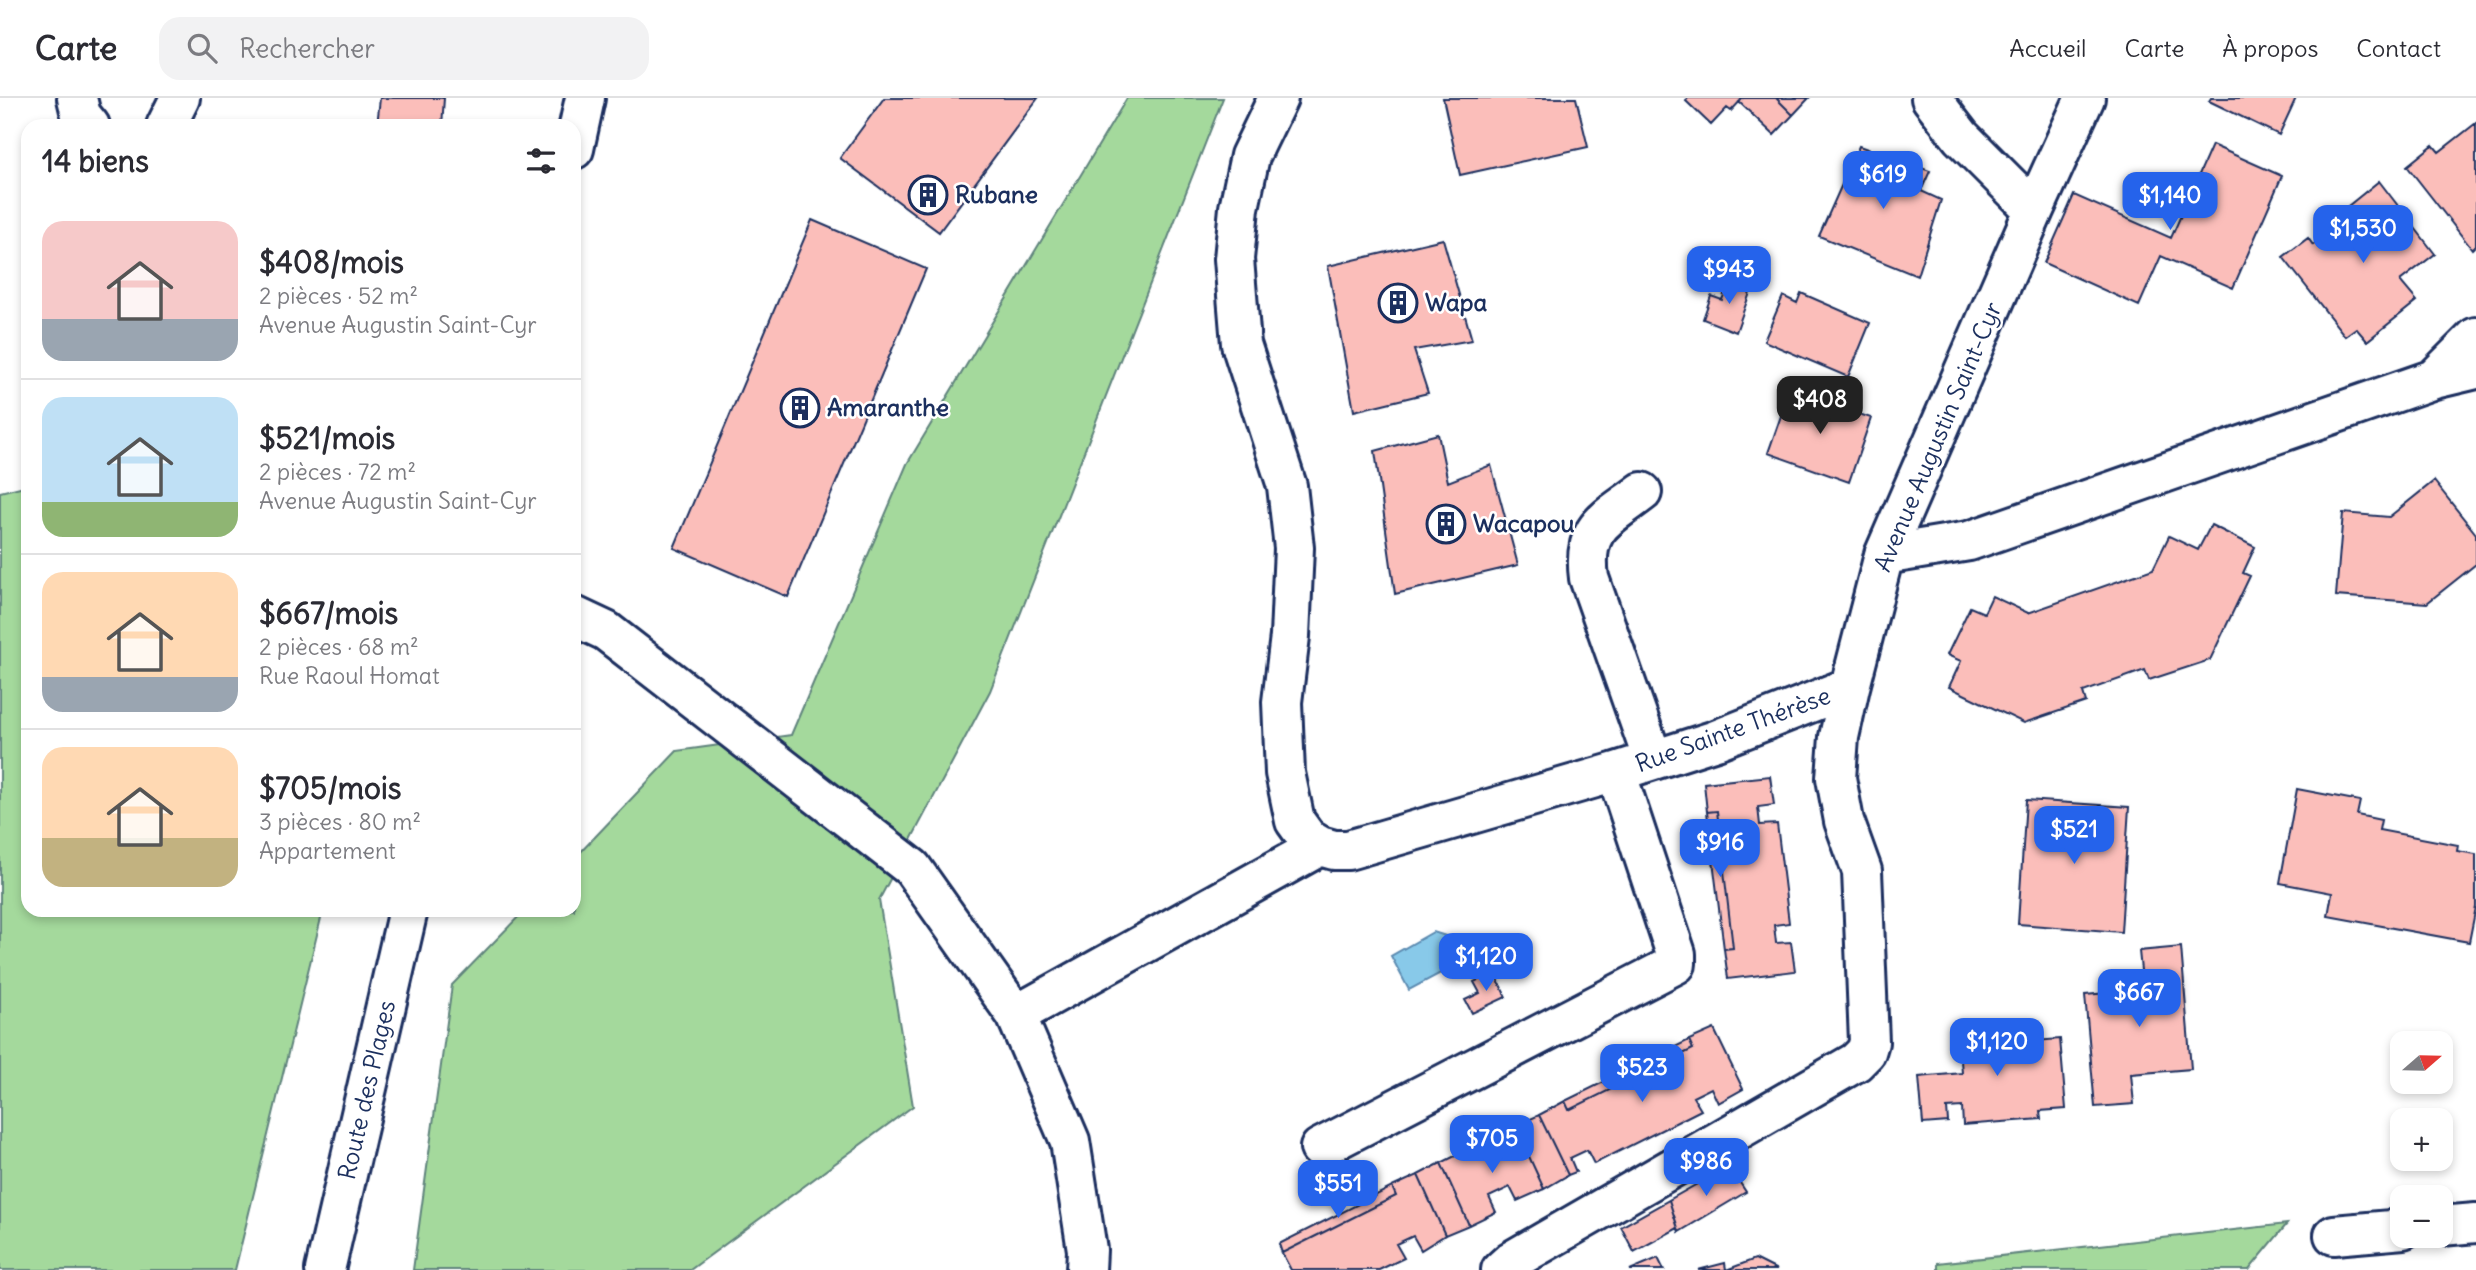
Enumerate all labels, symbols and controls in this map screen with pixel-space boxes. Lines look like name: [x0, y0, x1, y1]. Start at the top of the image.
search box: [159, 17, 649, 80]
text: Carte: [35, 27, 117, 69]
icon: search: [183, 29, 221, 67]
text: Rechercher: [239, 32, 375, 65]
text: Accueil: [2009, 33, 2086, 63]
text: Carte: [2124, 33, 2184, 63]
text: À propos: [2222, 33, 2318, 63]
text: Contact: [2356, 33, 2441, 63]
text: 14 biens: [42, 142, 149, 180]
icon: filters: [522, 142, 560, 180]
pin: $619: [1842, 152, 1924, 211]
text: $619: [1859, 159, 1907, 188]
pin: $1,140: [2113, 172, 2227, 232]
building icon: Rubane: [907, 174, 949, 216]
place label: Rubane: [955, 179, 1038, 209]
text: $1,140: [2139, 180, 2201, 209]
pin: $1,530: [2306, 206, 2420, 265]
text: $1,530: [2329, 213, 2397, 242]
text: $408/mois: [259, 243, 404, 281]
pin: $943: [1688, 246, 1770, 306]
icon: home: [98, 249, 182, 333]
text: $943: [1703, 254, 1755, 283]
text: 2 pièces · 52 m²: [259, 281, 418, 310]
building icon: Wapa: [1377, 282, 1419, 324]
place label: Wapa: [1425, 287, 1487, 317]
street label: Avenue Augustin Saint-Cyr: [1867, 297, 2008, 576]
text: Avenue Augustin Saint-Cyr: [259, 310, 537, 339]
pin: $408: [1779, 376, 1861, 436]
text: $408: [1793, 384, 1847, 413]
building icon: Amaranthe: [779, 387, 821, 429]
place label: Amaranthe: [827, 392, 949, 422]
text: $521/mois: [259, 419, 395, 457]
icon: home: [98, 425, 182, 509]
text: 2 pièces · 72 m²: [259, 457, 416, 486]
text: Avenue Augustin Saint-Cyr: [259, 486, 537, 515]
building icon: Wacapou: [1425, 503, 1467, 545]
place label: Wacapou: [1473, 508, 1575, 538]
text: $667/mois: [259, 594, 398, 632]
icon: home: [98, 600, 182, 684]
text: 2 pièces · 68 m²: [259, 632, 419, 661]
text: Rue Raoul Homat: [259, 661, 440, 690]
street label: Rue Sainte Thérèse: [1631, 680, 1834, 778]
text: $705/mois: [259, 769, 401, 807]
icon: home: [98, 775, 182, 859]
pin: $521: [2033, 806, 2115, 866]
text: 3 pièces · 80 m²: [259, 807, 421, 836]
text: $521: [2050, 814, 2098, 843]
pin: $916: [1679, 820, 1761, 879]
text: $916: [1696, 827, 1744, 856]
text: Appartement: [259, 836, 396, 865]
pin: $1,120: [1429, 934, 1543, 993]
text: $1,120: [1455, 941, 1517, 970]
pin: $667: [2098, 970, 2180, 1029]
text: $667: [2114, 977, 2164, 1006]
street label: Route des Plages: [331, 997, 401, 1182]
pin: $1,120: [1940, 1018, 2054, 1078]
text: $1,120: [1966, 1026, 2028, 1055]
north arrow: [2390, 1031, 2454, 1094]
map controls: [2390, 1031, 2453, 1248]
pin: $523: [1601, 1044, 1683, 1104]
text: $523: [1616, 1052, 1668, 1081]
button: +: [2390, 1108, 2453, 1171]
pin: $705: [1451, 1116, 1533, 1175]
text: $705: [1466, 1123, 1518, 1152]
pin: $986: [1665, 1138, 1747, 1198]
text: $986: [1680, 1146, 1732, 1175]
pin: $551: [1297, 1160, 1379, 1220]
text: $551: [1314, 1168, 1362, 1197]
button: −: [2390, 1185, 2453, 1248]

